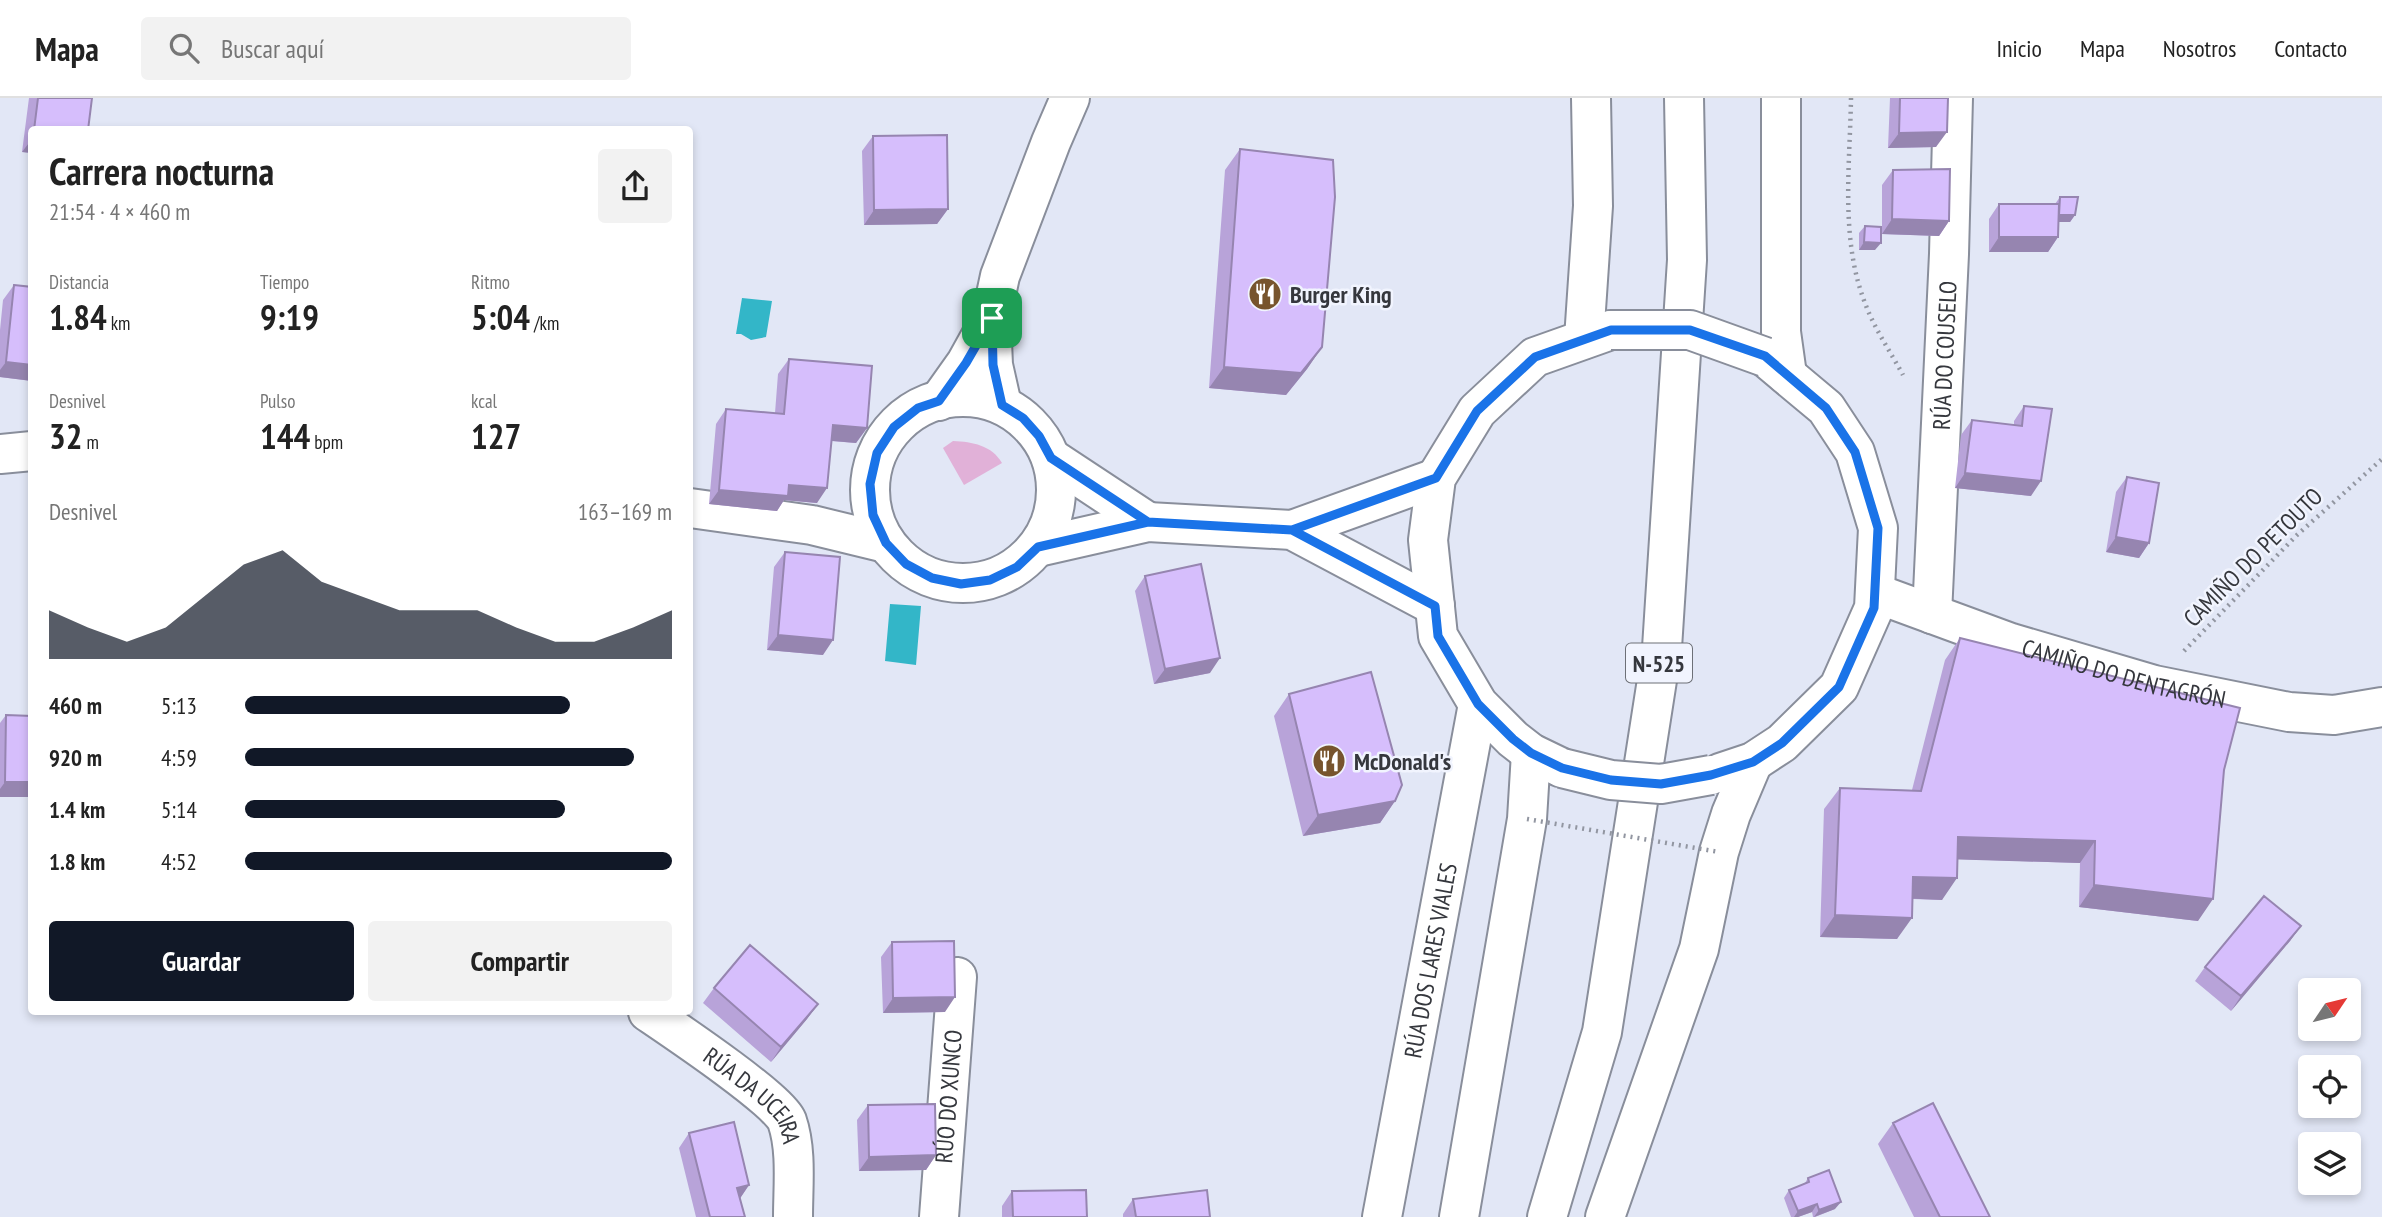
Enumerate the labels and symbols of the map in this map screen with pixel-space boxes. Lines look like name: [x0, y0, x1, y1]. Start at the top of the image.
restaurant icon: Burger King: [1246, 275, 1284, 313]
place label: Burger King: [1290, 279, 1392, 310]
street label: RÚA DO COUSELO: [1925, 280, 1963, 430]
pin: [962, 288, 1022, 348]
street label: CAMIÑO DO PETOUTO: [2177, 481, 2329, 633]
street label: CAMIÑO DO DENTAGRÓN: [2018, 632, 2229, 714]
road number: N-525: [1626, 643, 1692, 682]
restaurant icon: McDonald's: [1310, 742, 1348, 780]
place label: McDonald's: [1354, 746, 1451, 777]
street label: RÚA DOS LARES VIALES: [1397, 860, 1463, 1060]
north arrow: [2298, 978, 2361, 1041]
street label: RÚO DO XUNCO: [928, 1028, 969, 1164]
street label: RÚA DA UCEIRA: [698, 1040, 808, 1147]

